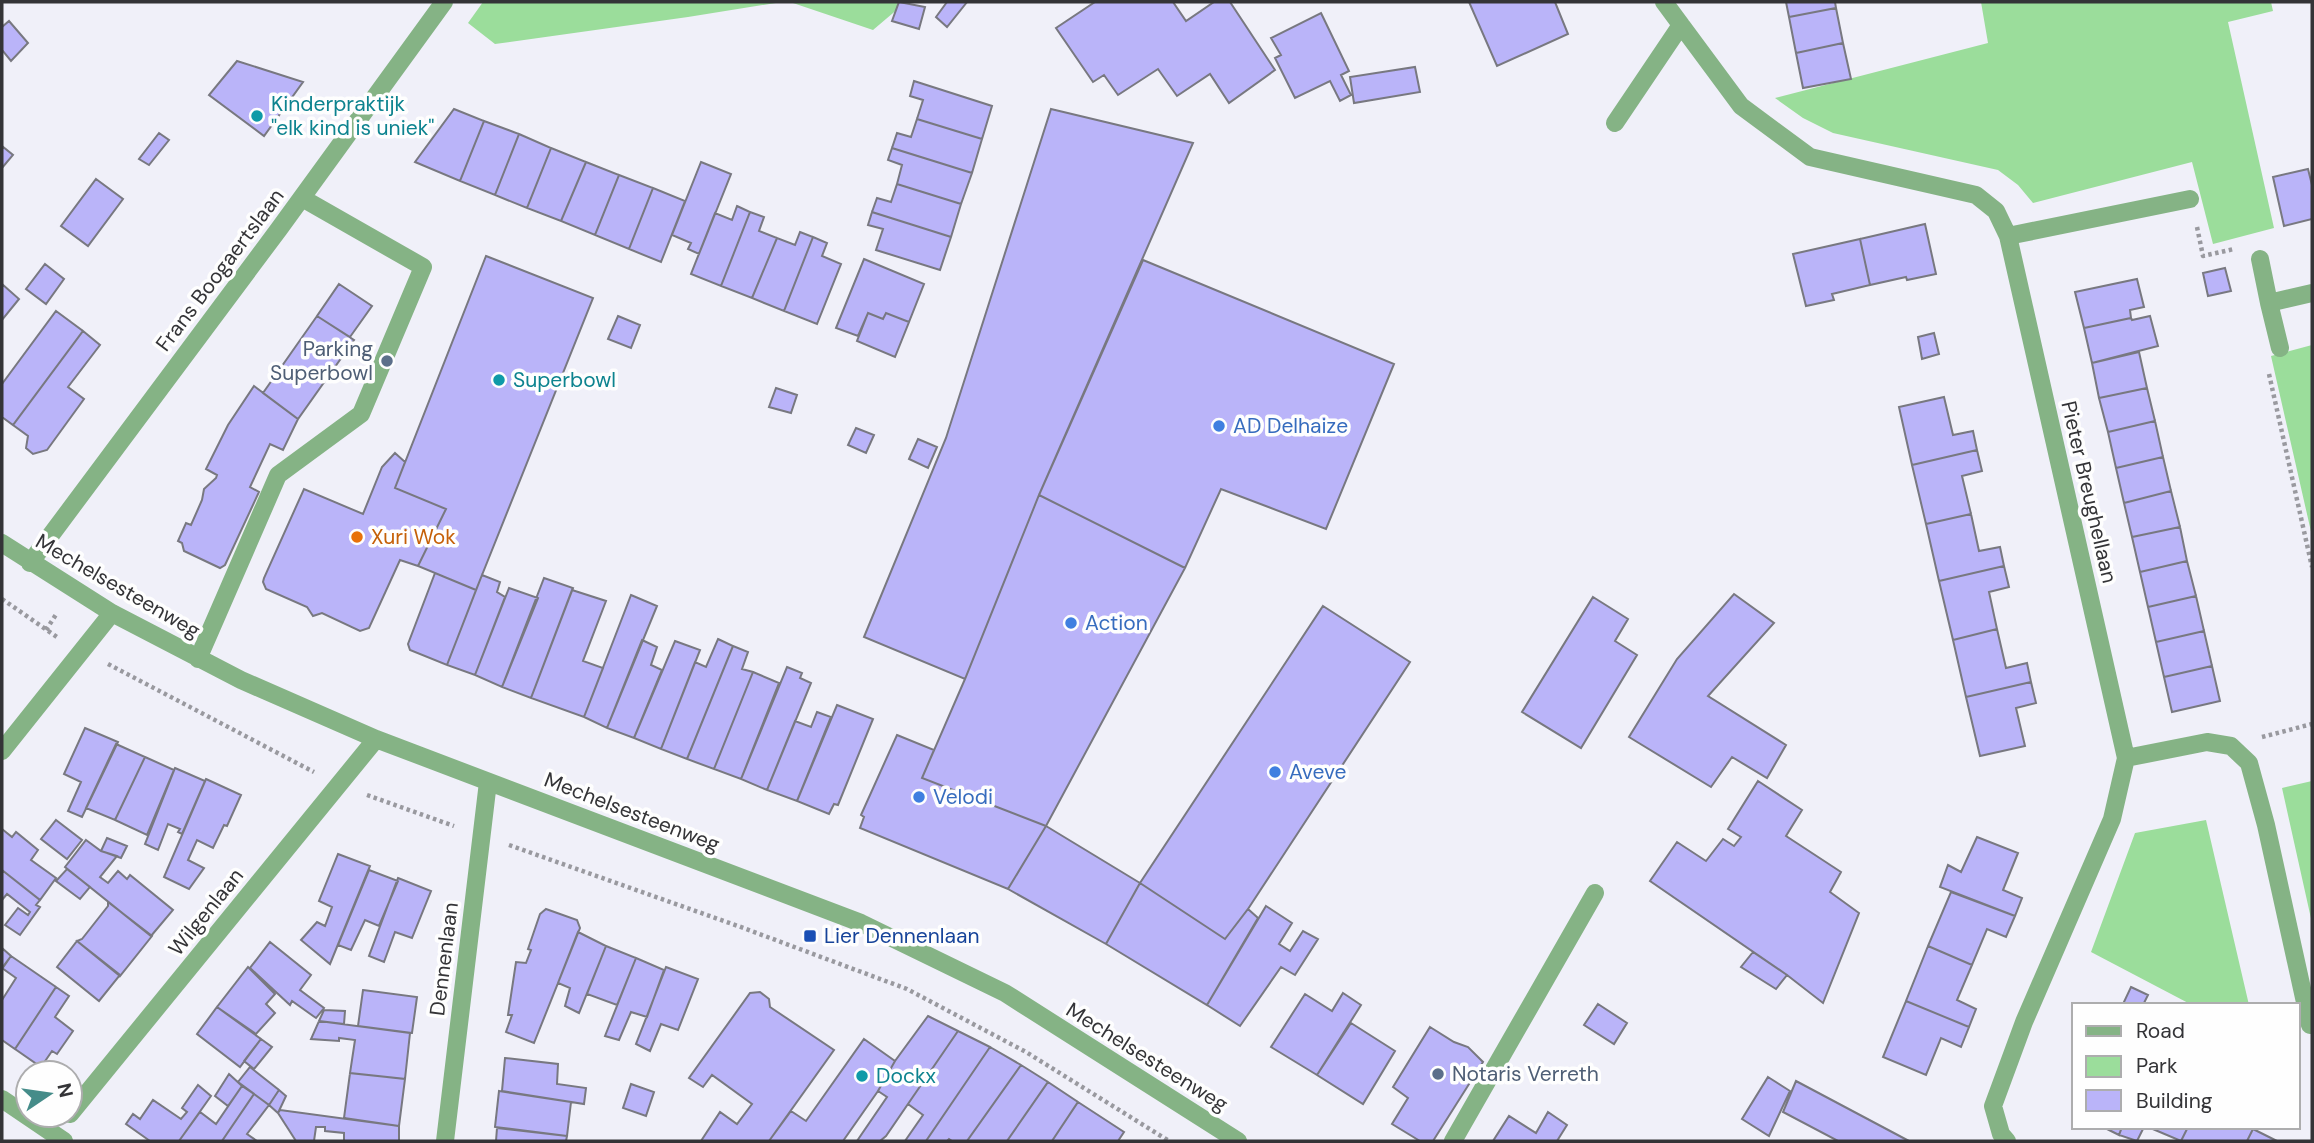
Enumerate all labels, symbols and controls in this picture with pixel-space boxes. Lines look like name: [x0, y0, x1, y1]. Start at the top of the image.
place label: Kinderpraktijk "elk kind is uniek": [271, 90, 434, 142]
marker: Kinderpraktijk "elk kind is uniek": [249, 108, 265, 124]
street label: Frans Boogaertslaan: [150, 183, 290, 357]
place label: Parking Superbowl: [270, 335, 373, 387]
marker: Parking Superbowl: [379, 353, 395, 369]
place label: Superbowl: [513, 366, 616, 394]
marker: Superbowl: [491, 372, 507, 388]
street label: Pieter Breughellaan: [2054, 398, 2124, 586]
place label: AD Delhaize: [1233, 412, 1348, 440]
marker: AD Delhaize: [1211, 418, 1227, 434]
place label: Xuri Wok: [371, 523, 456, 551]
street label: Mechelsesteenweg: [31, 527, 206, 645]
marker: Xuri Wok: [349, 529, 365, 545]
place label: Action: [1085, 609, 1148, 637]
marker: Action: [1063, 615, 1079, 631]
place label: Aveve: [1289, 758, 1346, 786]
marker: Aveve: [1267, 764, 1283, 780]
street label: Mechelsesteenweg: [540, 766, 724, 858]
place label: Velodi: [933, 783, 993, 811]
marker: Velodi: [911, 789, 927, 805]
street label: Wilgenlaan: [162, 862, 250, 962]
street label: Dennenlaan: [423, 901, 465, 1017]
place label: Lier Dennenlaan: [824, 922, 979, 950]
marker: Lier Dennenlaan: [802, 928, 818, 944]
street label: Mechelsesteenweg: [1061, 996, 1233, 1118]
legend: [2072, 1003, 2300, 1129]
text: Road: [2136, 1017, 2185, 1045]
text: Park: [2136, 1052, 2178, 1080]
north arrow: [14, 1059, 84, 1129]
place label: Notaris Verreth: [1452, 1060, 1599, 1088]
place label: Dockx: [876, 1062, 936, 1090]
marker: Notaris Verreth: [1430, 1066, 1446, 1082]
marker: Dockx: [854, 1068, 870, 1084]
text: N: [51, 1081, 79, 1100]
text: Building: [2136, 1087, 2213, 1115]

